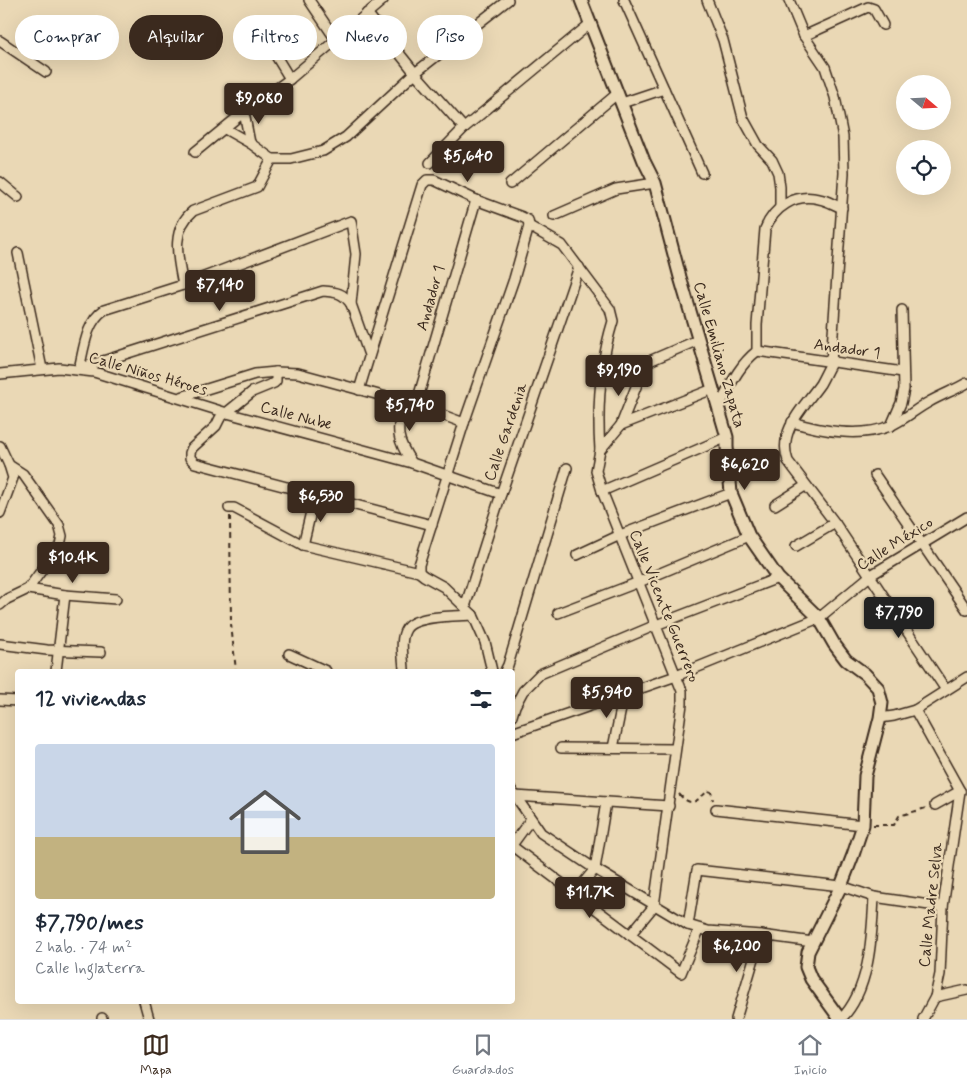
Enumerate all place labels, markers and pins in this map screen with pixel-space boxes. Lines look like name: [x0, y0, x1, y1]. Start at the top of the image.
pin: $9,080: [218, 82, 300, 125]
pin: $5,640: [427, 140, 509, 183]
pin: $7,140: [179, 270, 261, 312]
pin: $9,190: [578, 354, 660, 397]
pin: $5,740: [369, 390, 451, 432]
pin: $6,620: [704, 448, 786, 491]
pin: $6,530: [280, 480, 362, 523]
pin: $10.4K: [32, 542, 114, 584]
pin: $7,790: [858, 596, 940, 639]
pin: $5,940: [566, 676, 648, 719]
pin: $11.7K: [549, 876, 631, 919]
pin: $6,200: [696, 930, 778, 973]

